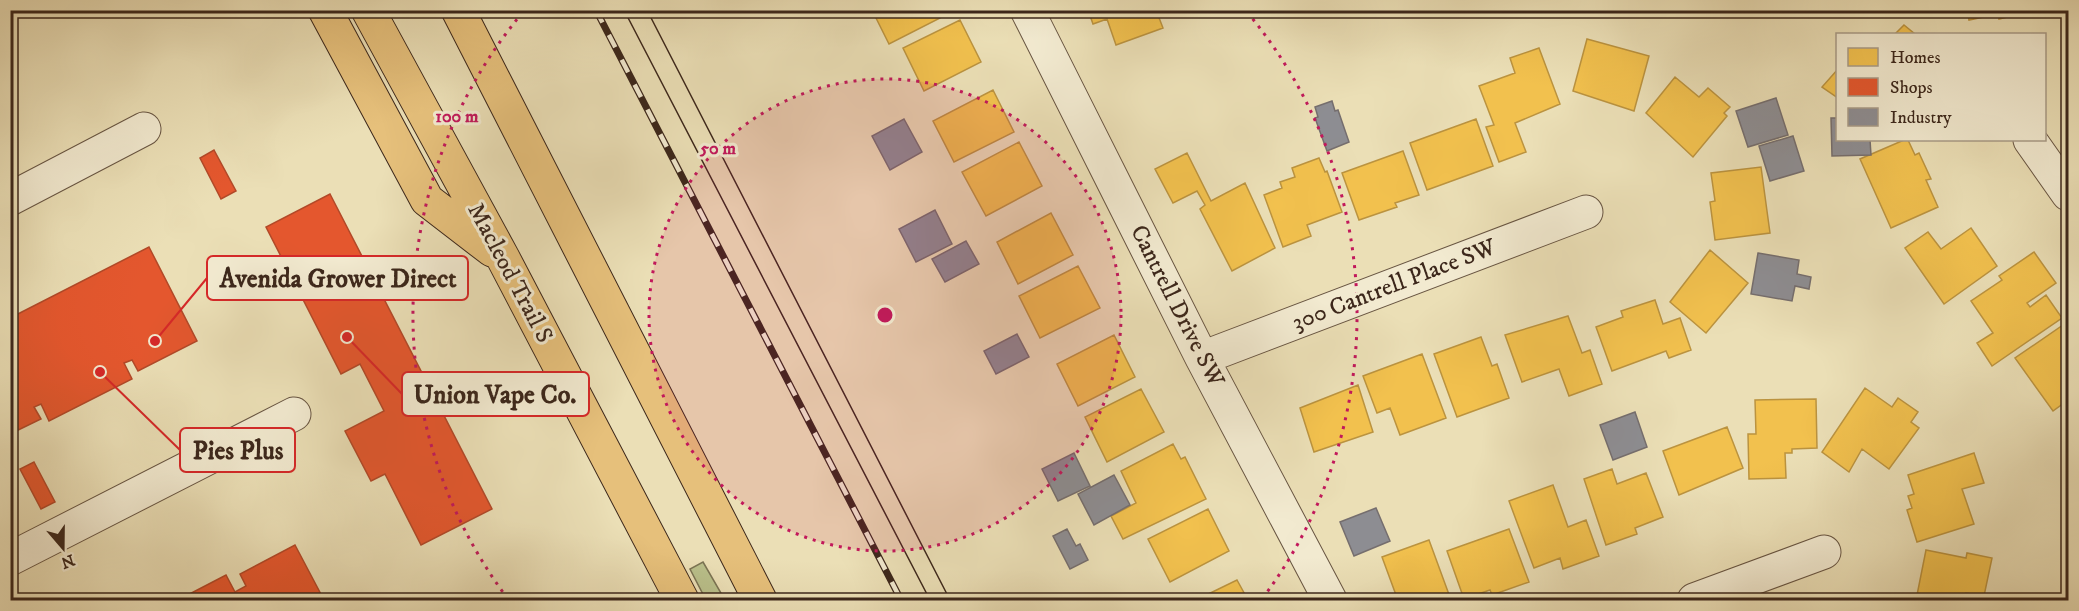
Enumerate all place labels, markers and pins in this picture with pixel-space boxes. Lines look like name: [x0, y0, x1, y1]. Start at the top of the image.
callout: Avenida Grower Direct: [207, 256, 468, 300]
centre of rings: [875, 305, 895, 325]
callout: Union Vape Co.: [402, 372, 589, 416]
callout: Pies Plus: [180, 428, 295, 472]

